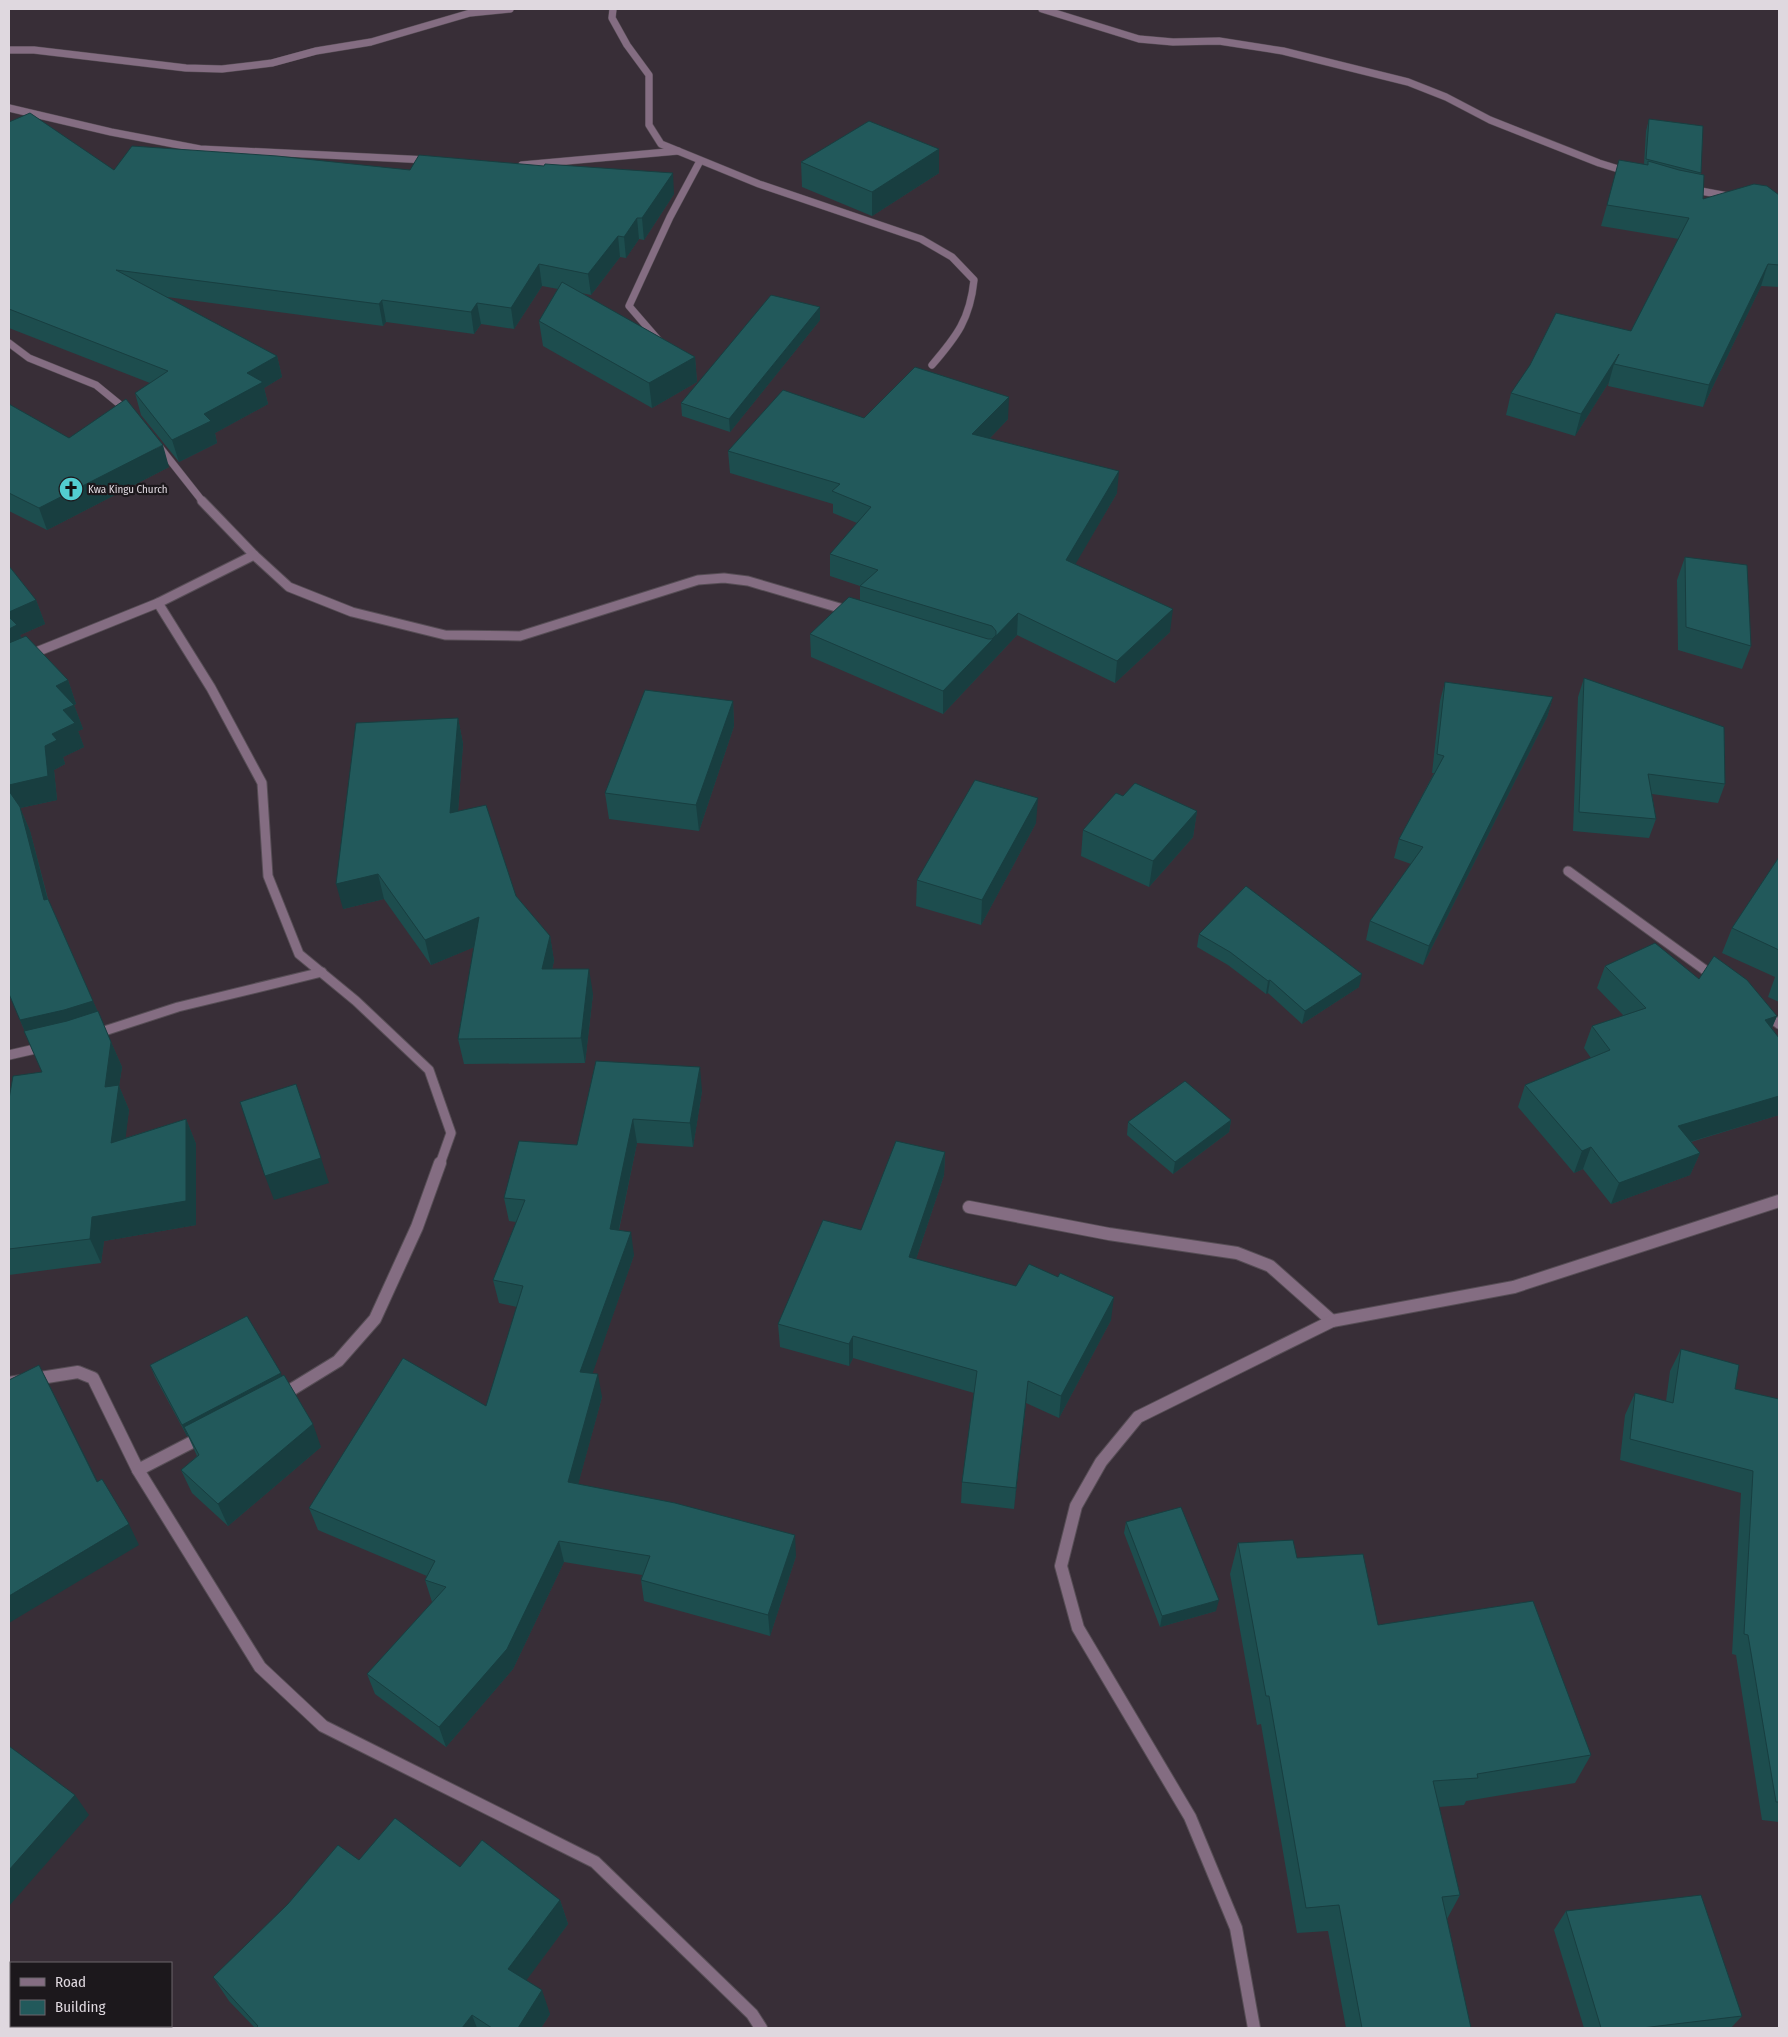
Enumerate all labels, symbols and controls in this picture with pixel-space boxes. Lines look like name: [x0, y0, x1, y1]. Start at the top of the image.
church icon: Kwa Kingu Church: [58, 476, 84, 502]
place label: Kwa Kingu Church: [88, 483, 168, 496]
legend: [10, 1962, 172, 2027]
text: Road: [55, 1973, 86, 1991]
text: Building: [55, 1998, 106, 2016]

